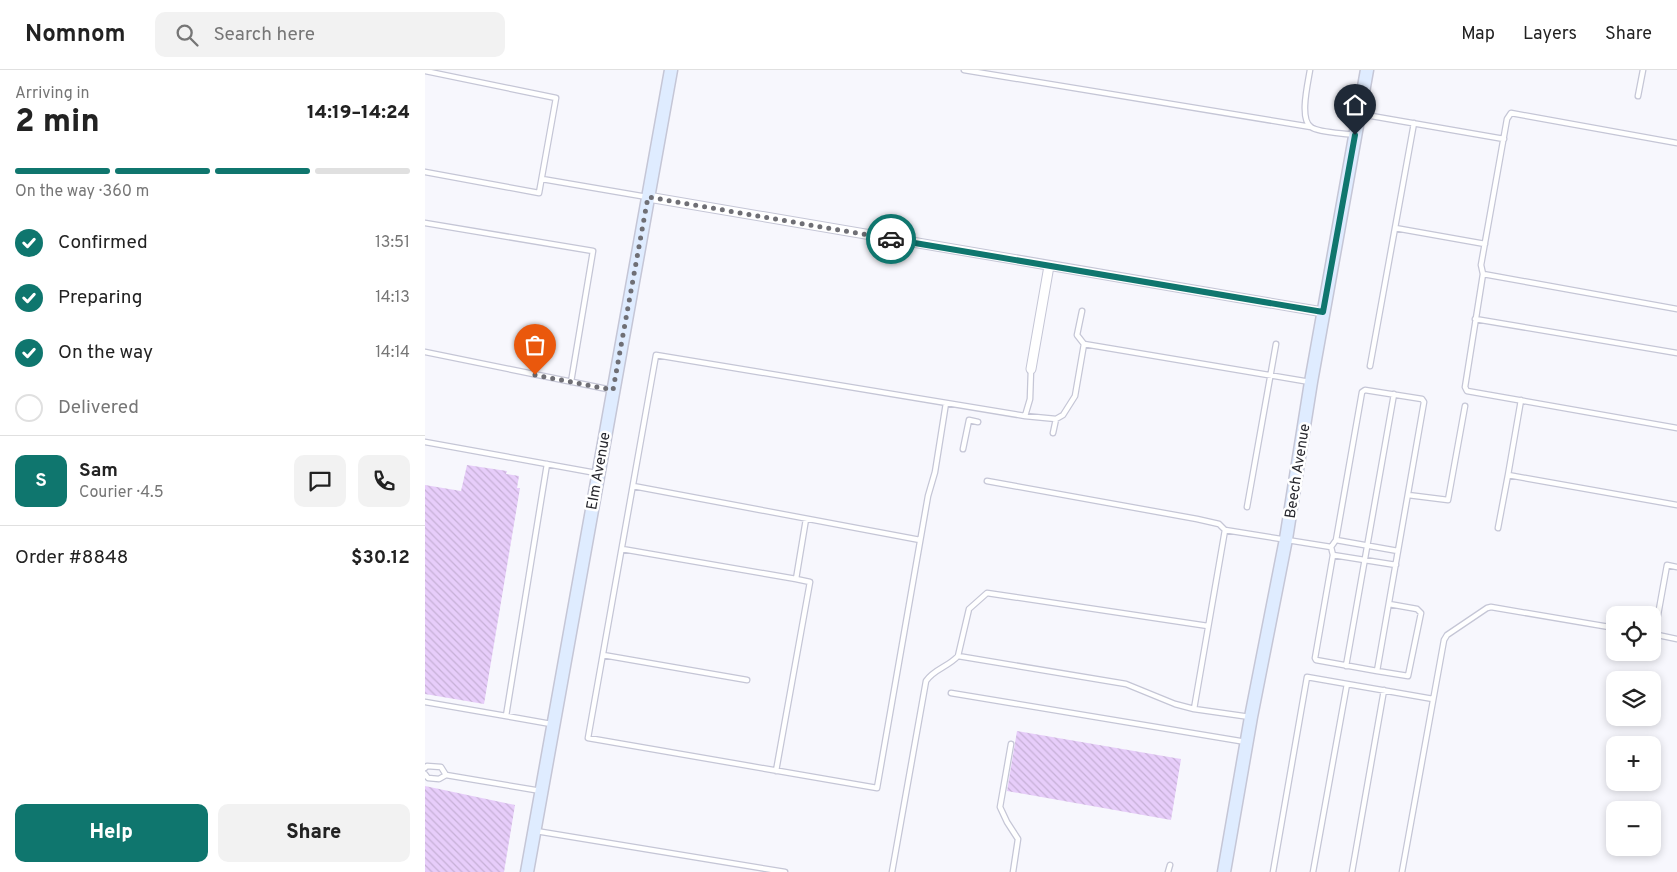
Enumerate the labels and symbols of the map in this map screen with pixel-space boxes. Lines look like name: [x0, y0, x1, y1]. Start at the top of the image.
pin: [1334, 84, 1376, 135]
courier: [866, 214, 916, 264]
pin: [514, 324, 556, 375]
street label: Beech Avenue: [1282, 423, 1315, 520]
street label: Elm Avenue: [583, 431, 616, 512]

